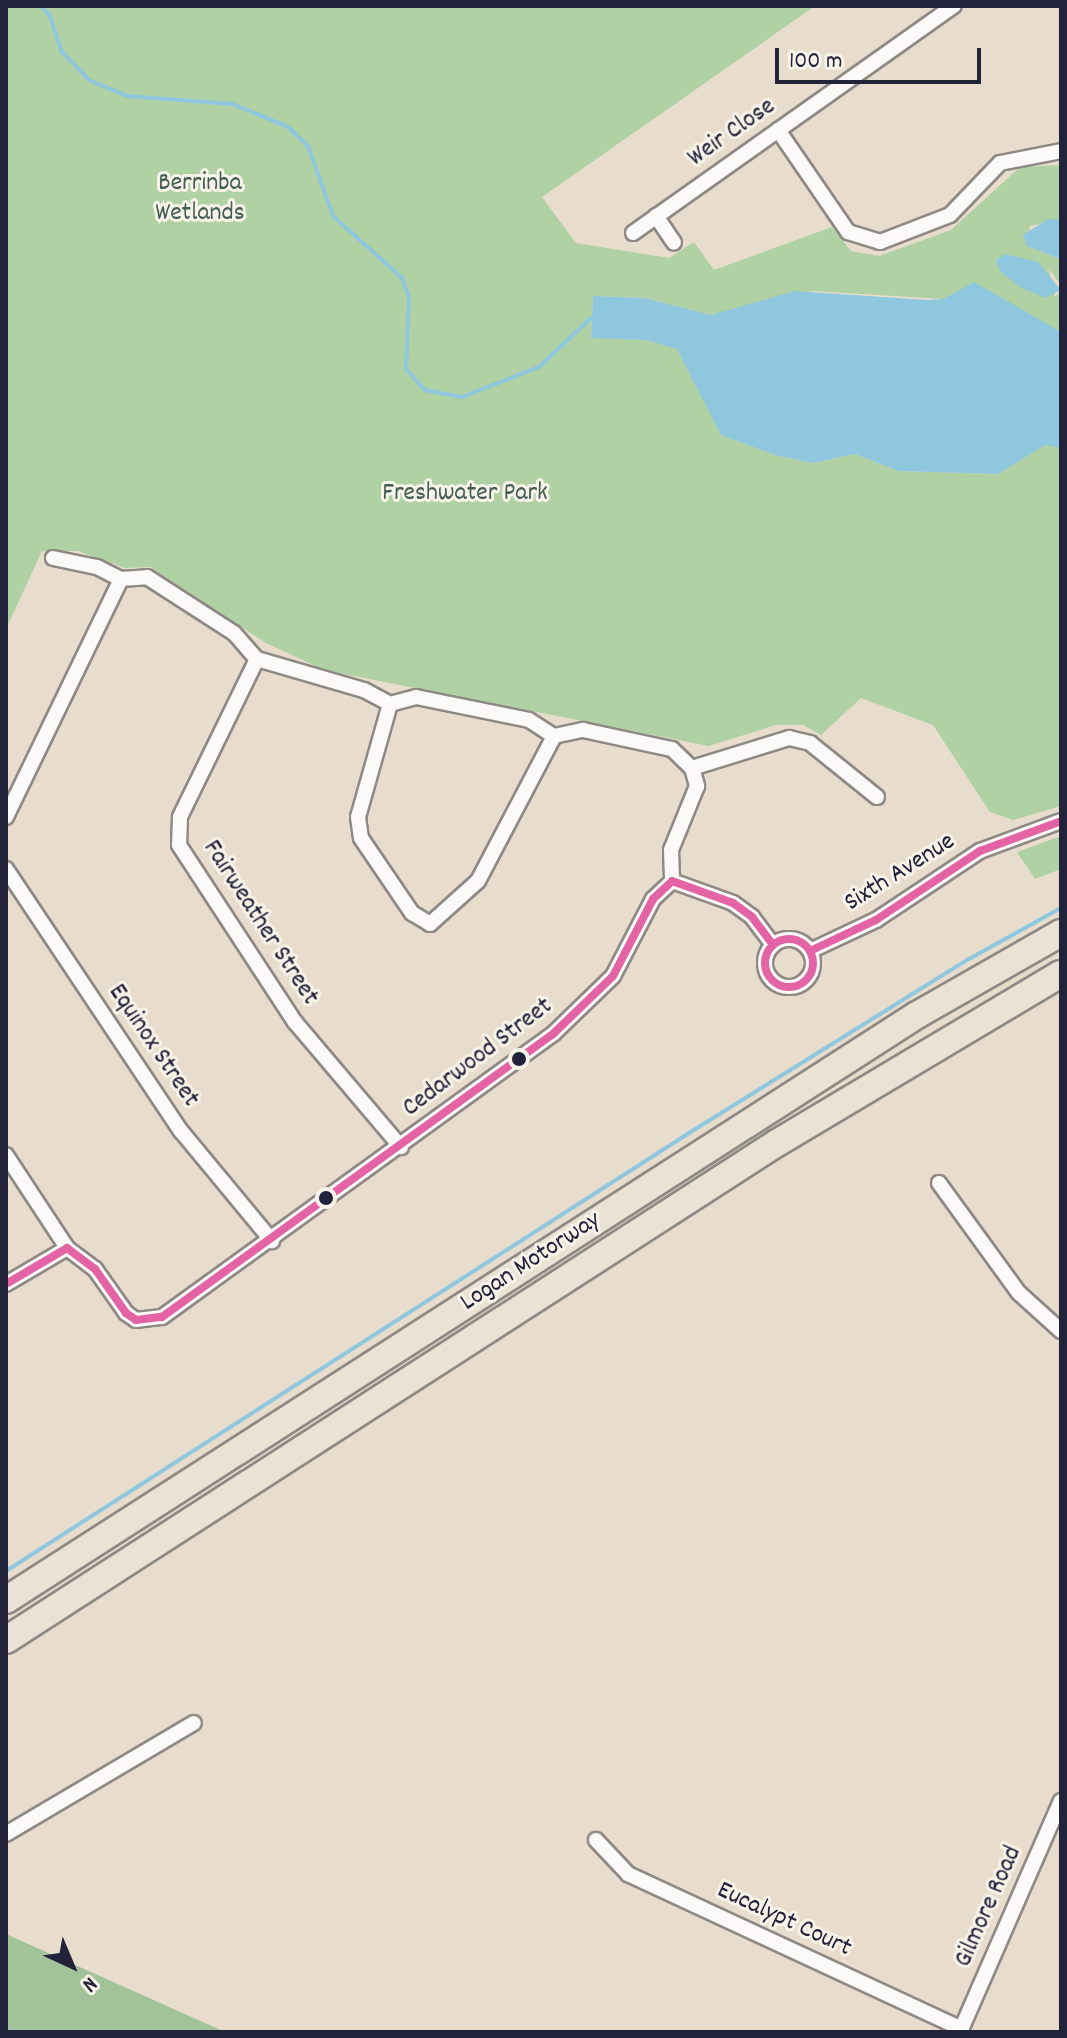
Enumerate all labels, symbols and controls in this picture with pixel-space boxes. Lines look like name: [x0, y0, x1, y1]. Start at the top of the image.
scale bar: [779, 32, 985, 82]
text: 100 m: [789, 45, 842, 79]
street label: Weir Close: [682, 92, 782, 174]
park label: Berrinba Wetlands: [155, 168, 245, 230]
park label: Freshwater Park: [382, 478, 548, 510]
street label: Sixth Avenue: [839, 827, 961, 919]
street label: Fairweather Street: [195, 835, 325, 1011]
street label: Equinox Street: [100, 979, 206, 1113]
street label: Cedarwood Street: [397, 992, 559, 1124]
unlabelled marker: [511, 1051, 527, 1067]
unlabelled marker: [318, 1190, 334, 1206]
street label: Logan Motorway: [455, 1205, 607, 1319]
street label: Gilmore Road: [948, 1842, 1030, 1972]
street label: Eucalypt Court: [712, 1875, 856, 1965]
north arrow: [32, 1926, 112, 2006]
text: N: [74, 1969, 104, 1999]

